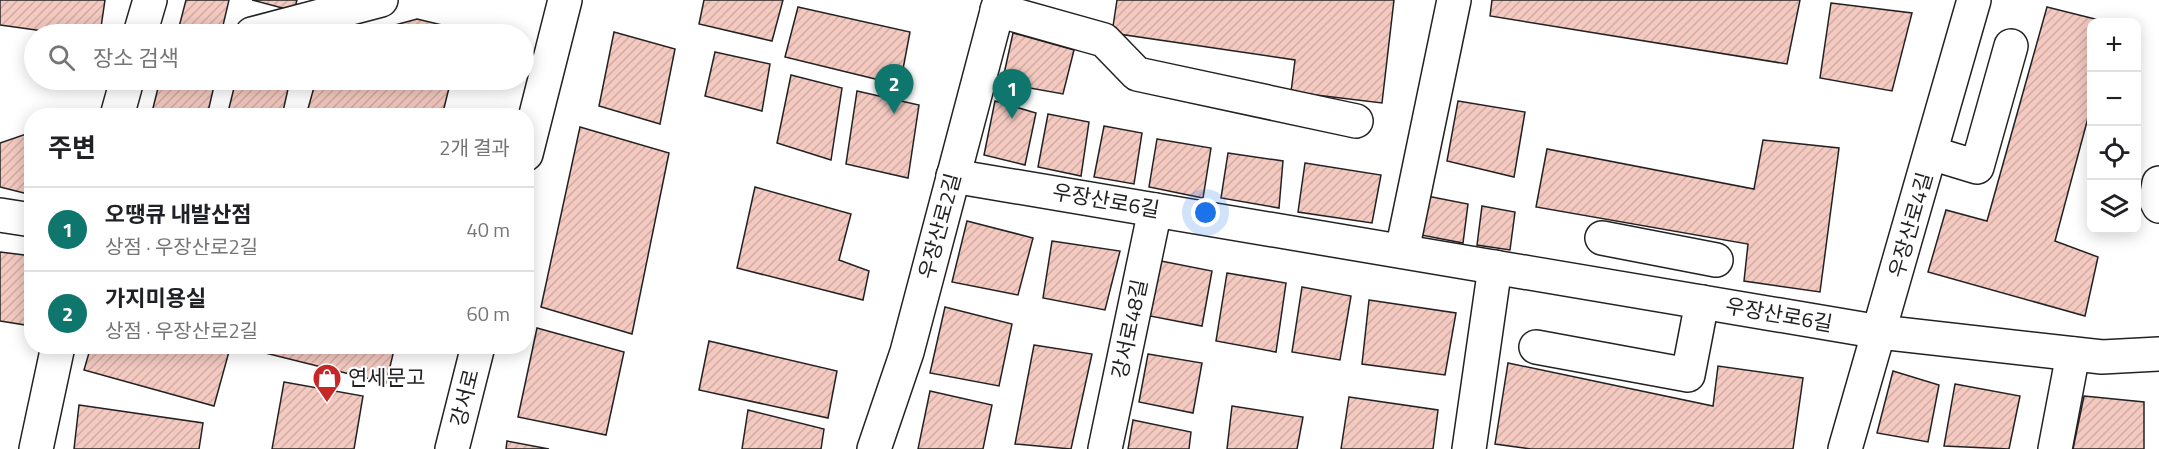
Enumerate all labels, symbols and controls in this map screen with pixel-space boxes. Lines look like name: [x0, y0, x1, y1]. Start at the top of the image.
map controls: [2087, 18, 2141, 234]
button: +: [2087, 18, 2141, 72]
search box: [24, 24, 534, 90]
icon: search: [45, 41, 78, 74]
text: 장소 검색: [93, 41, 179, 75]
pin: 2: [874, 64, 914, 114]
pin: 1: [992, 70, 1032, 119]
button: −: [2087, 72, 2141, 126]
button: locate: [2087, 126, 2141, 180]
text: 주변: [48, 128, 96, 167]
text: 2개 결과: [439, 132, 510, 163]
street label: 우장산로4길: [1880, 168, 1940, 281]
street label: 우장산로2길: [910, 169, 969, 282]
street label: 우장산로6길: [1050, 175, 1162, 225]
button: layers: [2087, 180, 2141, 234]
text: 오땡큐 내발산점: [105, 197, 252, 231]
your location: [1191, 198, 1220, 227]
text: 1: [62, 214, 73, 245]
text: 40 m: [466, 214, 510, 245]
text: 상점 · 우장산로2길: [105, 231, 258, 262]
street label: 강서로48길: [1103, 276, 1155, 381]
text: 가지미용실: [105, 281, 206, 315]
street label: 우장산로6길: [1723, 289, 1835, 339]
text: 2: [62, 298, 73, 329]
text: 60 m: [466, 298, 510, 329]
text: 상점 · 우장산로2길: [105, 315, 258, 346]
place label: 연세문고: [348, 361, 425, 393]
shop icon: 연세문고: [311, 362, 343, 404]
street label: 강서로: [441, 366, 487, 430]

